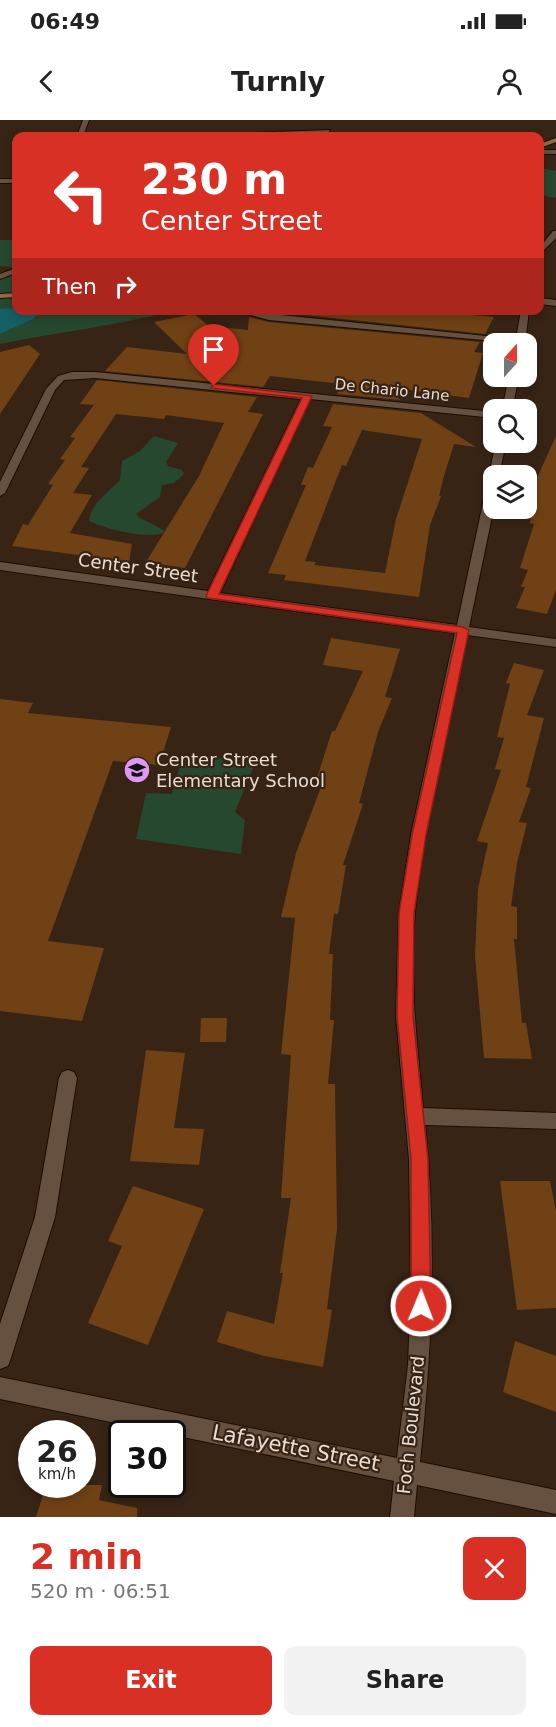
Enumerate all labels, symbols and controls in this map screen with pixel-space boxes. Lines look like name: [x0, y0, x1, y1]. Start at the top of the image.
text: 06:49: [30, 9, 100, 34]
icon: back: [30, 65, 63, 98]
icon: person: [493, 65, 526, 98]
text: Turnly: [231, 66, 325, 97]
text: 230 m: [141, 155, 287, 204]
icon: left: [42, 156, 120, 234]
text: Center Street: [141, 205, 323, 236]
icon: right: [109, 270, 142, 303]
text: Then: [42, 274, 97, 299]
pin: [188, 324, 239, 386]
icon: arrive: [197, 333, 230, 366]
north arrow: [483, 333, 537, 387]
map controls: [483, 333, 537, 519]
street label: De Chario Lane: [334, 375, 450, 405]
button: search: [483, 399, 537, 453]
button: layers: [483, 465, 537, 519]
street label: Center Street: [77, 549, 199, 586]
place label: Center Street Elementary School: [156, 749, 325, 791]
school or university icon: Center Street Elementary School: [122, 755, 152, 785]
position arrow: [389, 1274, 453, 1338]
street label: Foch Boulevard: [393, 1355, 428, 1495]
speed limit sign: 30: [108, 1420, 186, 1498]
street label: Lafayette Street: [210, 1420, 382, 1476]
text: 26: [36, 1434, 78, 1469]
text: km/h: [38, 1465, 76, 1483]
text: 2 min: [30, 1536, 143, 1577]
button: close: [463, 1537, 526, 1600]
text: 520 m · 06:51: [30, 1579, 171, 1603]
button: Exit: [30, 1646, 272, 1715]
button: Share: [284, 1646, 526, 1715]

